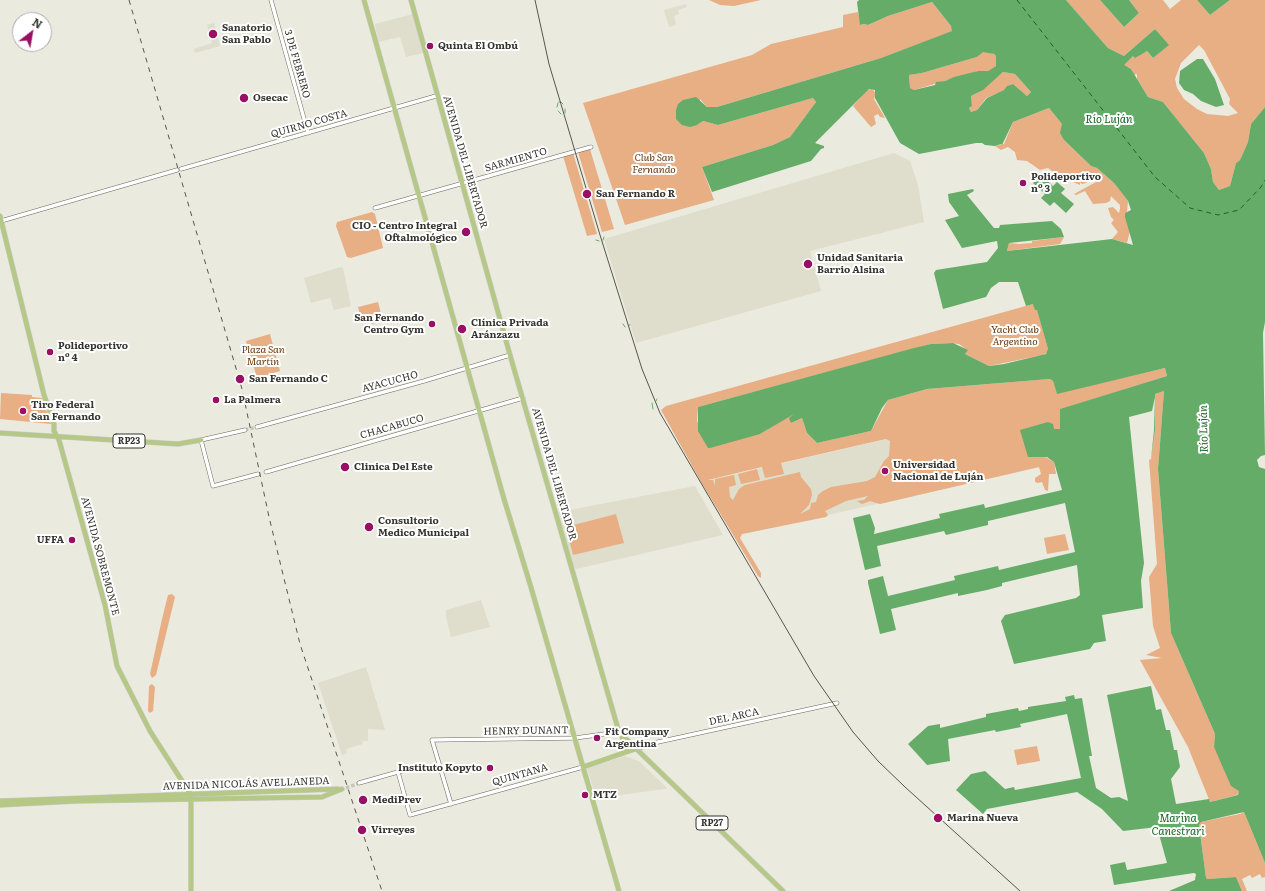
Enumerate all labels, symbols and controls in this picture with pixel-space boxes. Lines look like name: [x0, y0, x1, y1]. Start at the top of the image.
north arrow: [12, 12, 52, 52]
text: N: [30, 13, 46, 32]
place label: Sanatorio San Pablo: [222, 22, 272, 46]
marker: Sanatorio San Pablo: [207, 28, 219, 40]
street label: 3 DE FEBRERO: [281, 28, 313, 100]
place label: Quinta El Ombú: [438, 40, 518, 52]
marker: Quinta El Ombú: [425, 41, 435, 51]
marker: Osecac: [238, 92, 250, 104]
place label: Osecac: [253, 92, 288, 104]
street label: AVENIDA DEL LIBERTADOR: [440, 94, 490, 230]
street label: QUIRNO COSTA: [269, 107, 349, 141]
water label: Río Luján: [1085, 113, 1133, 127]
street label: SARMIENTO: [484, 145, 548, 175]
park label: Club San Fernando: [632, 152, 676, 176]
place label: Polideportivo nº 3: [1031, 171, 1101, 194]
marker: Polideportivo nº 3: [1018, 178, 1028, 188]
marker: San Fernando R: [581, 188, 593, 200]
place label: San Fernando R: [596, 188, 675, 200]
place label: CIO - Centro Integral Oftalmológico: [352, 220, 457, 244]
marker: CIO - Centro Integral Oftalmológico: [460, 226, 472, 238]
place label: Unidad Sanitaria Barrio Alsina: [817, 252, 903, 276]
marker: Unidad Sanitaria Barrio Alsina: [802, 258, 814, 270]
place label: San Fernando Centro Gym: [354, 312, 424, 336]
place label: Clínica Privada Aránzazu: [471, 317, 549, 340]
marker: San Fernando Centro Gym: [427, 319, 437, 329]
marker: Clínica Privada Aránzazu: [456, 323, 468, 335]
park label: Yacht Club Argentino: [991, 324, 1039, 348]
place label: Polideportivo nº 4: [58, 340, 128, 364]
park label: Plaza San Martín: [241, 344, 285, 368]
marker: Polideportivo nº 4: [45, 347, 55, 357]
street label: AYACUCHO: [361, 369, 419, 395]
marker: San Fernando C: [234, 373, 246, 385]
place label: San Fernando C: [249, 373, 328, 385]
place label: La Palmera: [224, 394, 281, 406]
marker: La Palmera: [211, 395, 221, 405]
place label: Tiro Federal San Fernando: [31, 399, 101, 422]
water label: Río Luján: [1197, 405, 1211, 453]
marker: Tiro Federal San Fernando: [18, 406, 28, 416]
street label: AVENIDA DEL LIBERTADOR: [529, 406, 579, 542]
street label: CHACABUCO: [359, 412, 425, 442]
road number: RP23: [113, 434, 145, 448]
place label: Universidad Nacional de Luján: [893, 459, 983, 482]
marker: Clinica Del Este: [339, 461, 351, 473]
place label: Clinica Del Este: [354, 461, 433, 473]
marker: Universidad Nacional de Luján: [880, 466, 890, 476]
street label: AVENIDA SOBREMONTE: [78, 495, 122, 617]
place label: Consultorio Medico Municipal: [378, 515, 469, 538]
marker: Consultorio Medico Municipal: [363, 521, 375, 533]
place label: UFFA: [37, 534, 64, 546]
marker: UFFA: [67, 535, 77, 545]
street label: DEL ARCA: [708, 706, 760, 728]
street label: HENRY DUNANT: [483, 724, 569, 738]
place label: Fit Company Argentina: [605, 726, 669, 750]
marker: Fit Company Argentina: [592, 733, 602, 743]
street label: QUINTANA: [491, 761, 549, 789]
place label: Instituto Kopyto: [398, 762, 482, 774]
marker: Instituto Kopyto: [485, 763, 495, 773]
street label: AVENIDA NICOLÁS AVELLANEDA: [162, 775, 330, 793]
place label: MTZ: [593, 789, 617, 801]
marker: MTZ: [580, 790, 590, 800]
marker: MediPrev: [357, 794, 369, 806]
place label: MediPrev: [372, 794, 421, 806]
marker: Marina Nueva: [932, 812, 944, 824]
place label: Marina Nueva: [947, 812, 1018, 824]
water label: Marina Canestrari: [1151, 812, 1205, 838]
road number: RP27: [696, 816, 728, 830]
marker: Virreyes: [356, 824, 368, 836]
place label: Virreyes: [371, 824, 415, 836]

